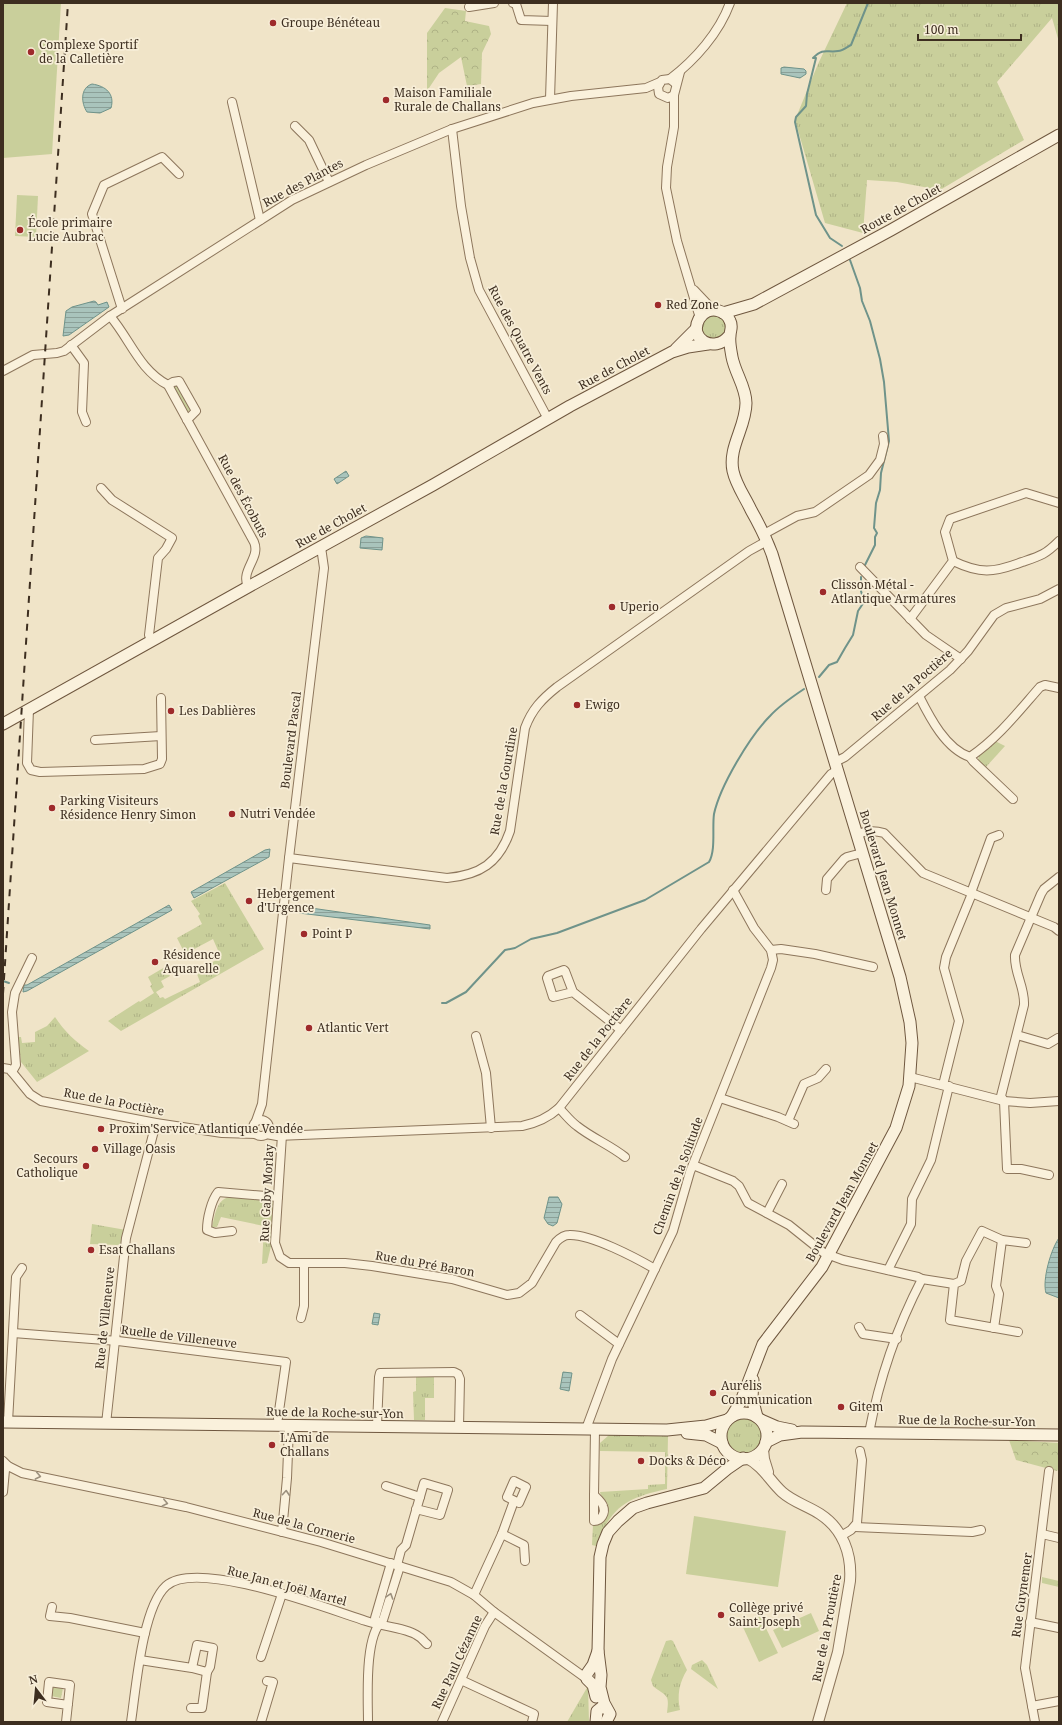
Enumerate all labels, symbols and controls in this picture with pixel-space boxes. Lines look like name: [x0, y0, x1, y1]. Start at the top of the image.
place label: Groupe Bénéteau: [281, 14, 381, 31]
scale bar: [918, 16, 1021, 42]
marker: Groupe Bénéteau: [268, 18, 278, 28]
text: 100 m: [924, 21, 959, 38]
place label: Complexe Sportif de la Calletière: [39, 36, 139, 67]
marker: Complexe Sportif de la Calletière: [26, 47, 36, 57]
place label: Maison Familiale Rurale de Challans: [394, 84, 501, 115]
marker: Maison Familiale Rurale de Challans: [381, 95, 391, 105]
street label: Rue des Plantes: [260, 154, 346, 211]
street label: Route de Cholet: [858, 179, 944, 238]
place label: École primaire Lucie Aubrac: [28, 214, 112, 245]
marker: École primaire Lucie Aubrac: [15, 225, 25, 235]
street label: Rue des Quatre Vents: [484, 282, 556, 397]
place label: Red Zone: [666, 296, 719, 313]
marker: Red Zone: [653, 300, 663, 310]
street label: Rue de Cholet: [575, 342, 652, 393]
street label: Rue des Écobuts: [214, 451, 273, 540]
street label: Rue de Cholet: [292, 499, 369, 552]
place label: Clisson Métal - Atlantique Armatures: [831, 576, 956, 607]
marker: Clisson Métal - Atlantique Armatures: [818, 587, 828, 597]
place label: Uperio: [620, 598, 659, 615]
marker: Uperio: [607, 602, 617, 612]
street label: Rue de la Poctière: [868, 645, 956, 725]
street label: Boulevard Pascal: [276, 690, 305, 790]
place label: Ewigo: [585, 696, 620, 713]
marker: Ewigo: [572, 700, 582, 710]
place label: Les Dablières: [179, 702, 256, 719]
marker: Les Dablières: [166, 706, 176, 716]
street label: Rue de la Gourdine: [486, 725, 521, 836]
place label: Parking Visiteurs Résidence Henry Simon: [60, 792, 196, 823]
marker: Parking Visiteurs Résidence Henry Simon: [47, 803, 57, 813]
place label: Nutri Vendée: [240, 805, 315, 822]
street label: Boulevard Jean Monnet: [856, 808, 911, 942]
marker: Nutri Vendée: [227, 809, 237, 819]
place label: Hebergement d'Urgence: [257, 885, 335, 916]
marker: Hebergement d'Urgence: [244, 896, 254, 906]
place label: Point P: [312, 925, 352, 942]
marker: Point P: [299, 929, 309, 939]
place label: Résidence Aquarelle: [163, 946, 220, 977]
marker: Résidence Aquarelle: [150, 957, 160, 967]
street label: Rue de la Poctière: [559, 993, 636, 1084]
place label: Atlantic Vert: [317, 1019, 389, 1036]
marker: Atlantic Vert: [304, 1023, 314, 1033]
street label: Rue de la Poctière: [62, 1083, 166, 1120]
street label: Chemin de la Solitude: [648, 1114, 707, 1237]
place label: Proxim'Service Atlantique Vendée: [109, 1120, 303, 1137]
marker: Proxim'Service Atlantique Vendée: [96, 1124, 106, 1134]
street label: Boulevard Jean Monnet: [801, 1139, 882, 1265]
place label: Village Oasis: [103, 1140, 175, 1157]
street label: Rue Gaby Morlay: [255, 1143, 278, 1242]
marker: Village Oasis: [90, 1144, 100, 1154]
place label: Secours Catholique: [16, 1150, 78, 1181]
marker: Secours Catholique: [81, 1161, 91, 1171]
place label: Esat Challans: [99, 1241, 175, 1258]
marker: Esat Challans: [86, 1245, 96, 1255]
street label: Rue du Pré Baron: [374, 1246, 476, 1281]
street label: Rue de Villeneuve: [91, 1266, 118, 1370]
street label: Ruelle de Villeneuve: [120, 1321, 238, 1352]
place label: Aurélis Communication: [721, 1377, 813, 1408]
marker: Aurélis Communication: [708, 1388, 718, 1398]
place label: Gitem: [849, 1398, 883, 1415]
marker: Gitem: [836, 1402, 846, 1412]
street label: Rue de la Roche-sur-Yon: [266, 1403, 404, 1422]
street label: Rue de la Roche-sur-Yon: [898, 1411, 1036, 1430]
place label: L'Ami de Challans: [280, 1429, 329, 1460]
marker: L'Ami de Challans: [267, 1440, 277, 1450]
place label: Docks & Déco: [649, 1452, 726, 1469]
marker: Docks & Déco: [636, 1456, 646, 1466]
one-way arrow: [35, 1472, 41, 1480]
one-way arrow: [281, 1490, 290, 1497]
one-way arrow: [162, 1498, 168, 1506]
street label: Rue de la Cornerie: [251, 1504, 357, 1547]
street label: Rue Guynemer: [1007, 1551, 1036, 1638]
street label: Rue Jan et Joël Martel: [225, 1561, 349, 1610]
street label: Rue de la Proutière: [808, 1573, 845, 1683]
one-way arrow: [386, 1593, 394, 1600]
place label: Collège privé Saint-Joseph: [729, 1599, 803, 1630]
marker: Collège privé Saint-Joseph: [716, 1610, 726, 1620]
street label: Rue Paul Cézanne: [427, 1612, 486, 1712]
north arrow: [16, 1669, 56, 1709]
text: N: [27, 1670, 40, 1687]

